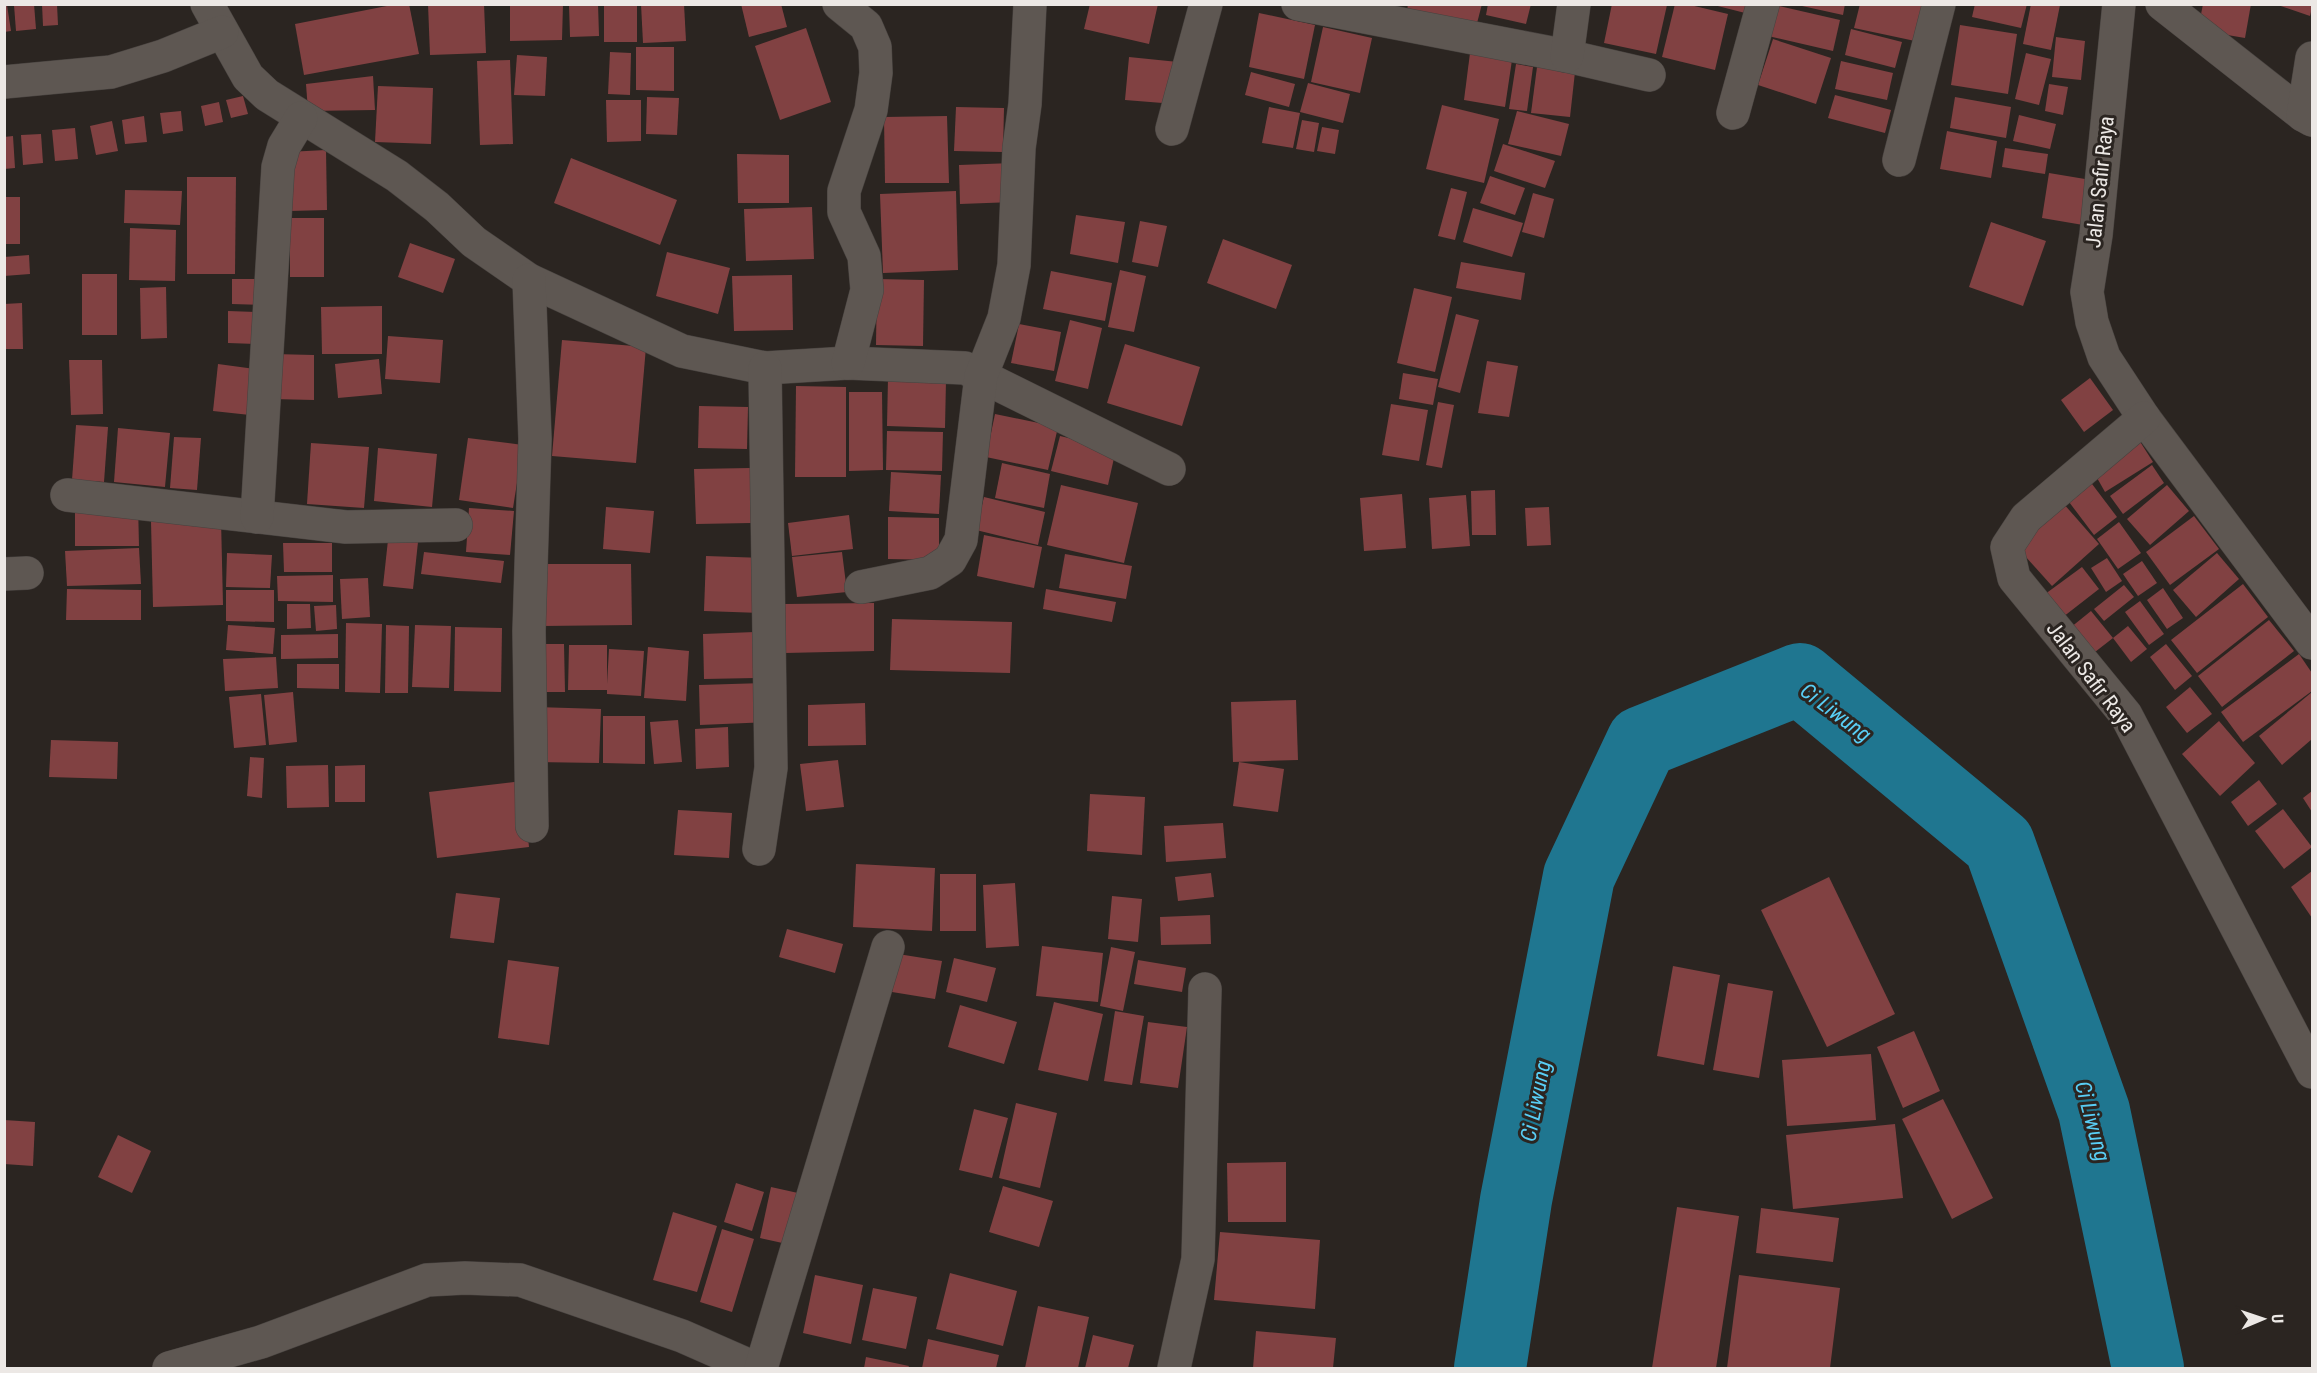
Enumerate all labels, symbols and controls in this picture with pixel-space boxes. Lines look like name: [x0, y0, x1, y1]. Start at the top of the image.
street label: Jalan Safir Raya: [2081, 115, 2119, 249]
street label: Jalan Safir Raya: [2042, 617, 2140, 737]
water label: Ci Liwung: [1795, 678, 1876, 747]
water label: Ci Liwung: [1515, 1058, 1556, 1144]
water label: Ci Liwung: [2070, 1078, 2115, 1164]
north arrow: [2233, 1289, 2293, 1349]
text: U: [2268, 1314, 2287, 1323]

